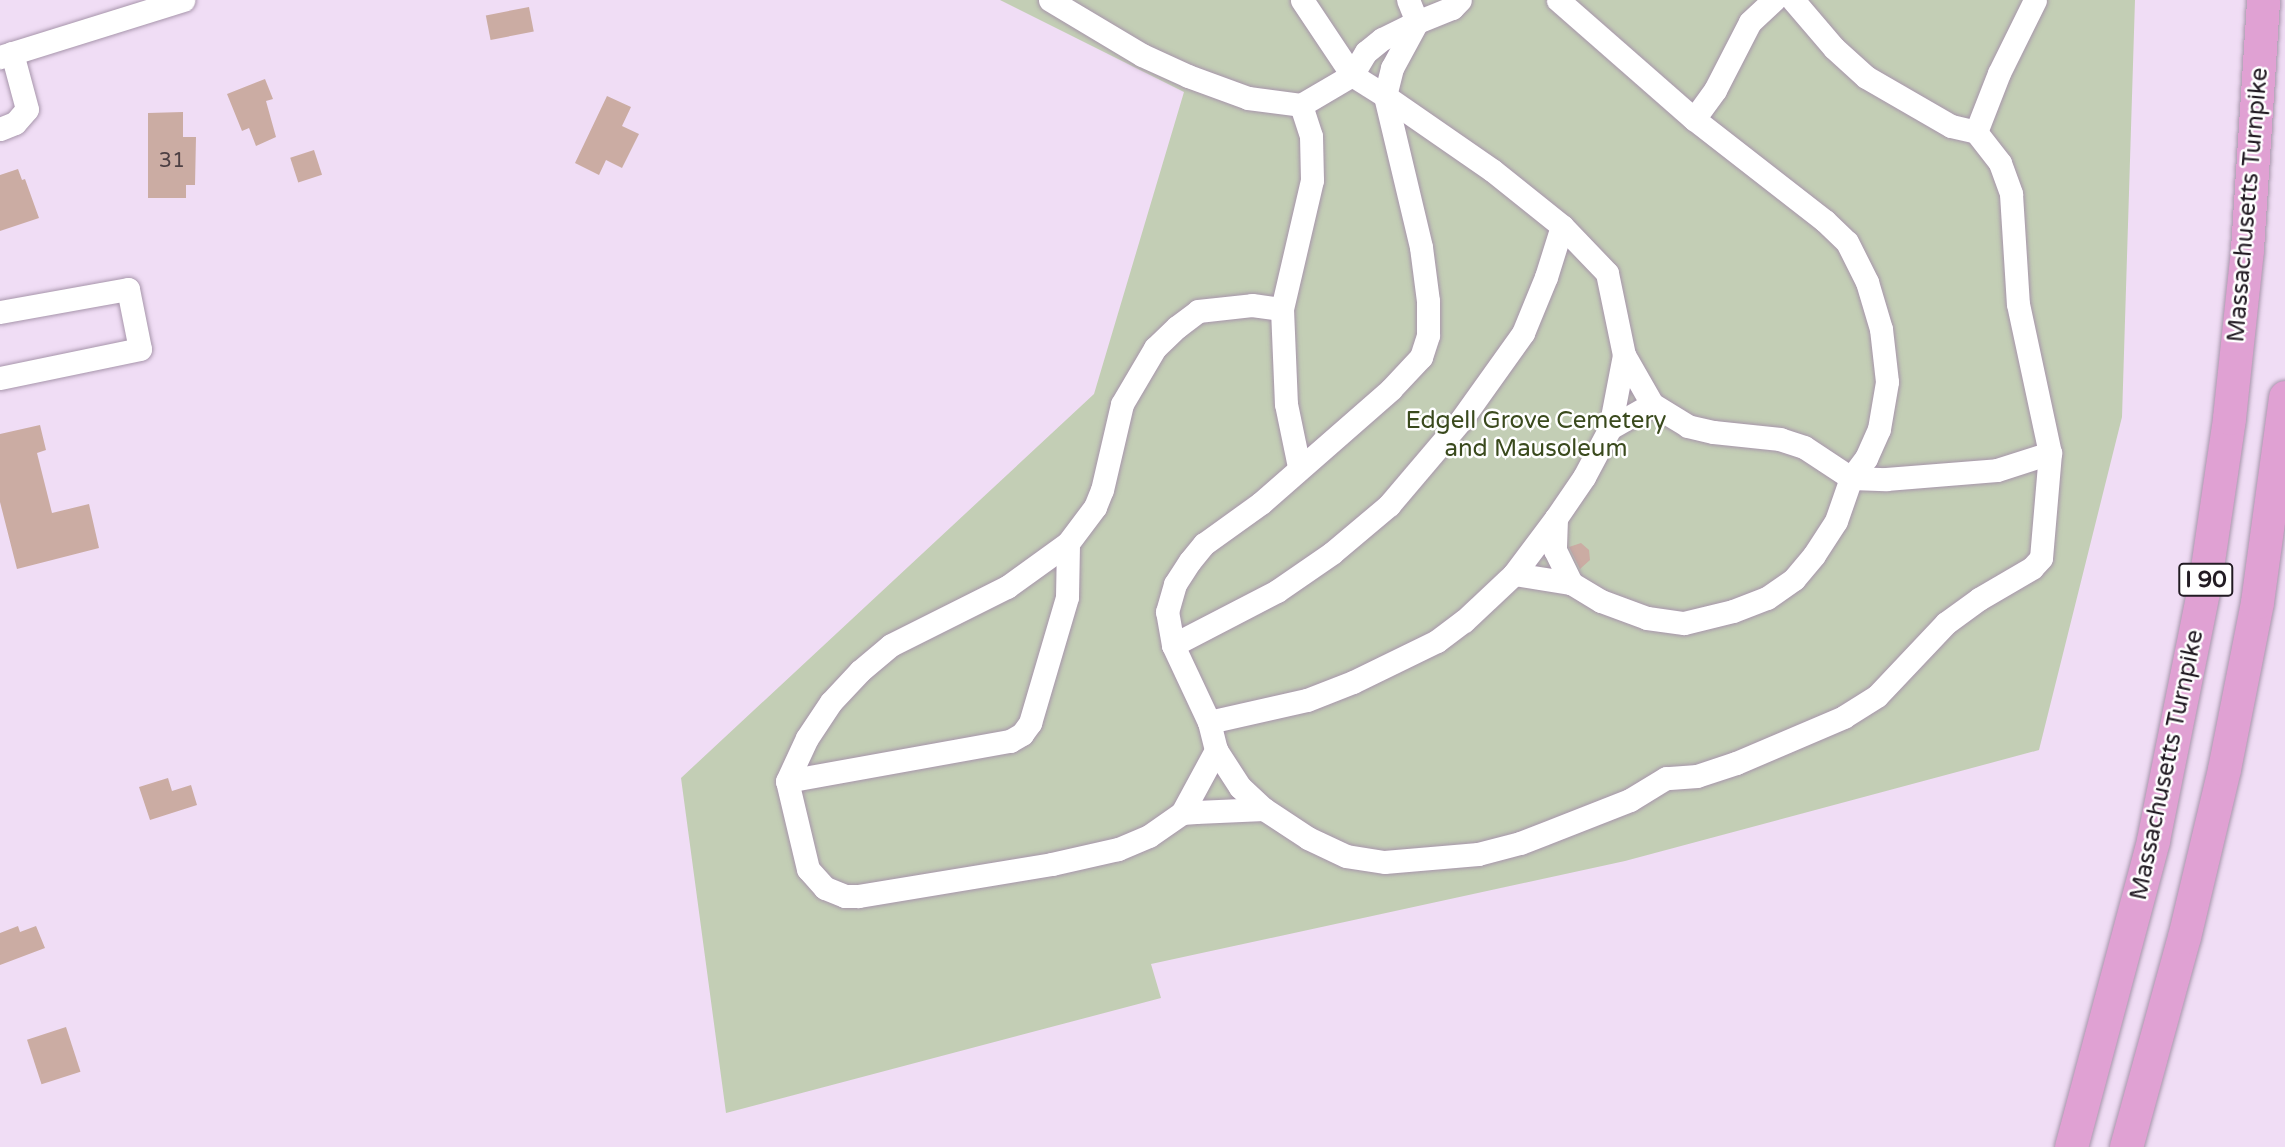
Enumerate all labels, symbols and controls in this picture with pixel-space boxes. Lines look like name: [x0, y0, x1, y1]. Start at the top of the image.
street label: Massachusetts Turnpike: [2222, 67, 2274, 343]
house number: 31: [159, 148, 185, 174]
park label: Edgell Grove Cemetery and Mausoleum: [1406, 407, 1666, 463]
road number: I 90: [2178, 560, 2234, 600]
street label: Massachusetts Turnpike: [2124, 627, 2210, 903]

